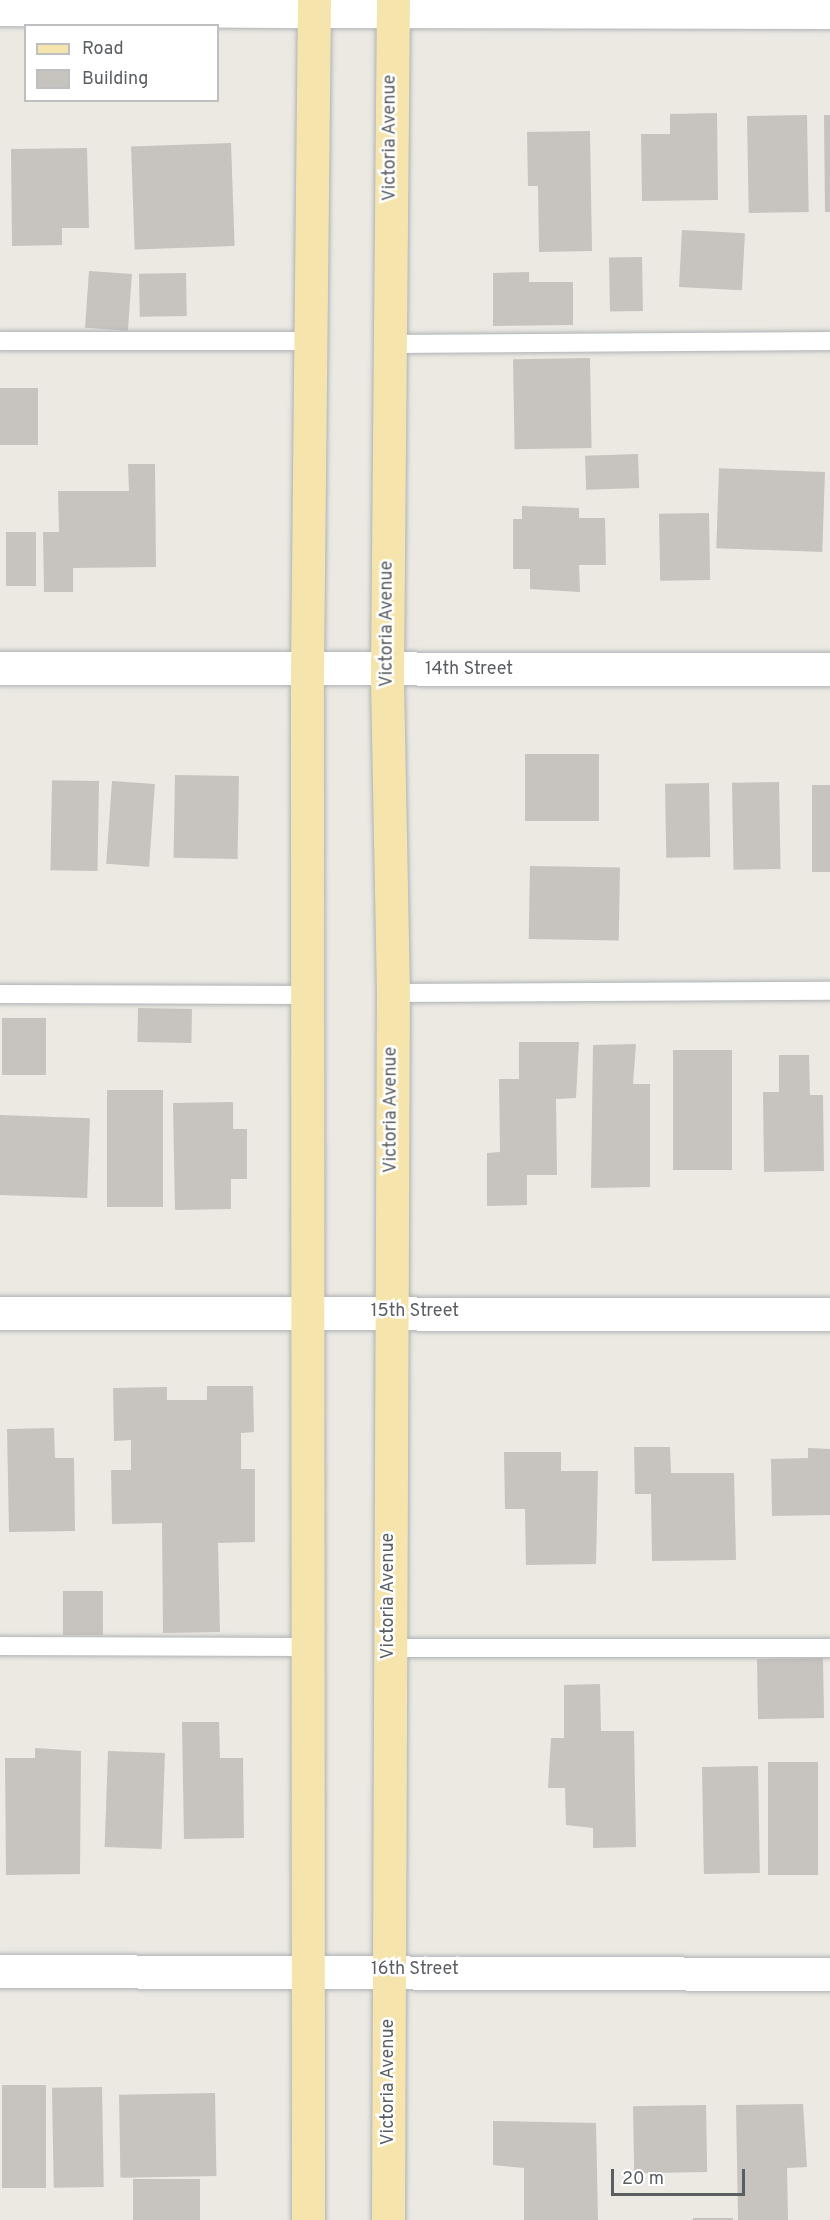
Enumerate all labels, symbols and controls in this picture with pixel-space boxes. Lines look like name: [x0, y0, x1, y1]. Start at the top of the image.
legend: [24, 24, 219, 102]
text: Road: [82, 38, 124, 61]
text: Building: [82, 68, 148, 91]
street label: Victoria Avenue: [380, 74, 402, 202]
street label: Victoria Avenue: [377, 560, 399, 688]
street label: 14th Street: [425, 659, 513, 681]
street label: Victoria Avenue: [381, 1046, 403, 1174]
street label: 15th Street: [371, 1301, 459, 1323]
street label: Victoria Avenue: [378, 1532, 400, 1660]
street label: 16th Street: [371, 1959, 459, 1981]
street label: Victoria Avenue: [378, 2018, 400, 2146]
scale bar: [614, 2157, 748, 2195]
text: 20 m: [622, 2168, 664, 2191]

